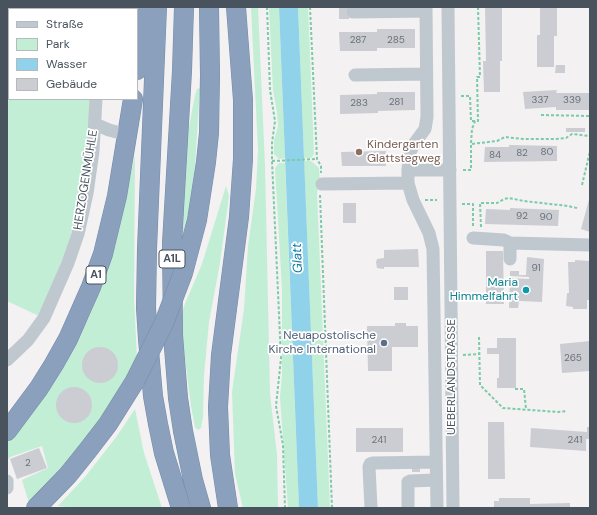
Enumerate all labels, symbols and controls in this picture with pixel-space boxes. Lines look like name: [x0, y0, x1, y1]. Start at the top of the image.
legend: [8, 8, 138, 100]
text: Straße: [46, 16, 83, 32]
house number: 287: [350, 34, 366, 46]
house number: 285: [387, 34, 405, 46]
text: Park: [46, 36, 70, 52]
text: Wasser: [46, 56, 87, 72]
text: Gebäude: [46, 76, 97, 92]
house number: 337: [532, 94, 548, 106]
house number: 339: [563, 94, 581, 106]
house number: 281: [389, 96, 403, 108]
house number: 283: [350, 97, 368, 109]
street label: HERZOGENMÜHLE: [71, 129, 101, 231]
place label: Kindergarten Glattstegweg: [367, 138, 441, 166]
house number: 80: [541, 146, 553, 158]
marker: Kindergarten Glattstegweg: [354, 147, 364, 157]
house number: 82: [516, 147, 528, 159]
house number: 84: [489, 149, 501, 161]
house number: 92: [516, 210, 528, 222]
house number: 90: [539, 211, 553, 223]
water label: Glatt: [290, 243, 306, 273]
road number: A1L: [159, 250, 185, 268]
house number: 91: [531, 262, 541, 274]
road number: A1: [86, 266, 106, 284]
place label: Maria Himmelfahrt: [450, 276, 518, 304]
marker: Maria Himmelfahrt: [521, 285, 531, 295]
street label: UEBERLANDSTRASSE: [445, 319, 459, 435]
place label: Neuapostolische Kirche International: [269, 329, 376, 357]
marker: Neuapostolische Kirche International: [379, 338, 389, 348]
house number: 265: [564, 352, 582, 364]
house number: 241: [372, 434, 386, 446]
house number: 241: [568, 434, 582, 446]
house number: 2: [25, 457, 31, 469]

